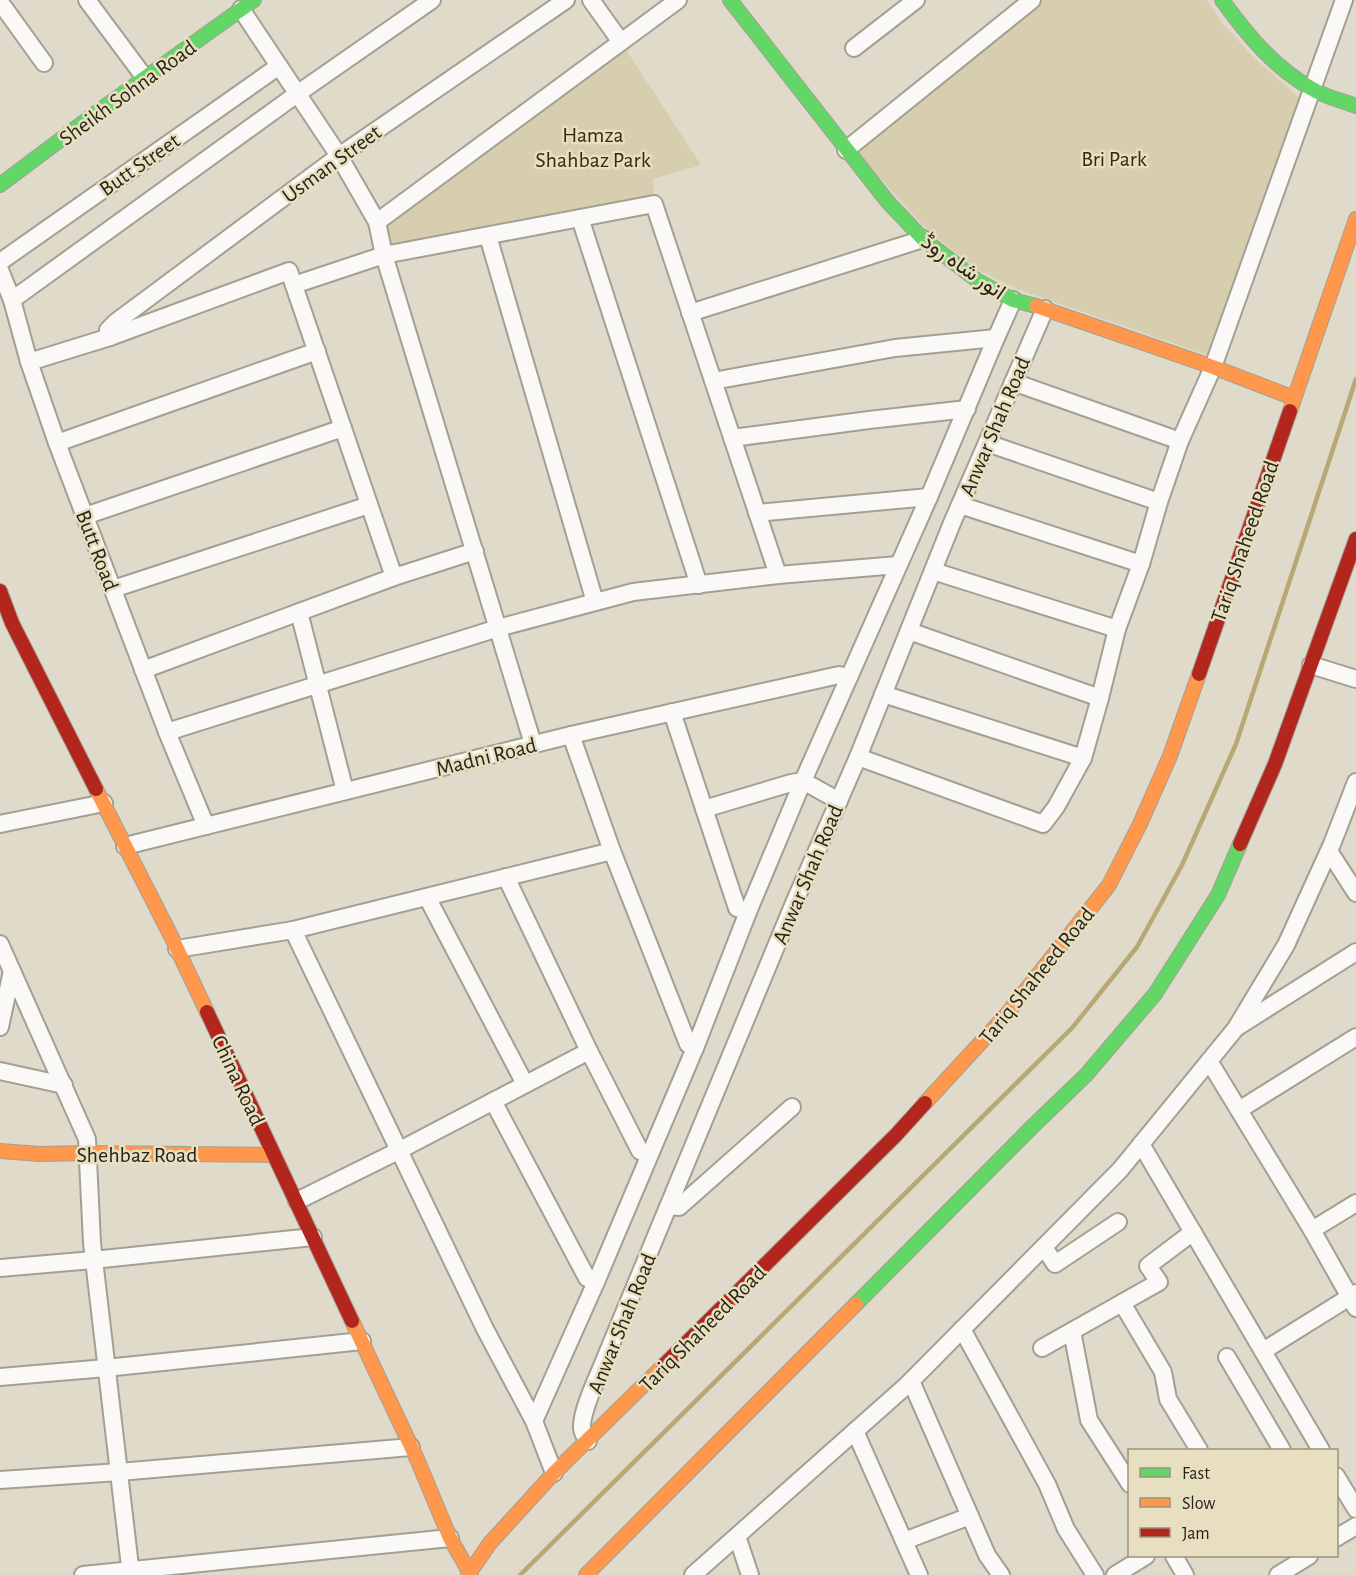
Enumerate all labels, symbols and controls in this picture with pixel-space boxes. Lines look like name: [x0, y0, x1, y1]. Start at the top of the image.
street label: Sheikh Sohna Road: [55, 36, 200, 150]
street label: Usman Street: [278, 121, 385, 207]
park label: Hamza Shahbaz Park: [535, 124, 651, 171]
street label: Butt Street: [95, 129, 184, 200]
park label: Bri Park: [1081, 148, 1147, 170]
street label: انور شاہ روڈ: [916, 230, 1009, 305]
street label: Anwar Shah Road: [956, 353, 1034, 499]
street label: Tariq Shaheed Road: [1207, 458, 1283, 625]
street label: Butt Road: [72, 507, 122, 594]
street label: Madni Road: [434, 734, 539, 780]
street label: Anwar Shah Road: [769, 801, 847, 947]
street label: Tariq Shaheed Road: [975, 903, 1098, 1048]
street label: China Road: [208, 1032, 269, 1129]
street label: Shehbaz Road: [76, 1144, 198, 1166]
street label: Anwar Shah Road: [584, 1250, 660, 1397]
street label: Tariq Shaheed Road: [635, 1261, 770, 1396]
legend: [1128, 1449, 1338, 1557]
text: Fast: [1182, 1465, 1210, 1483]
text: Slow: [1182, 1495, 1215, 1513]
text: Jam: [1182, 1525, 1210, 1543]

